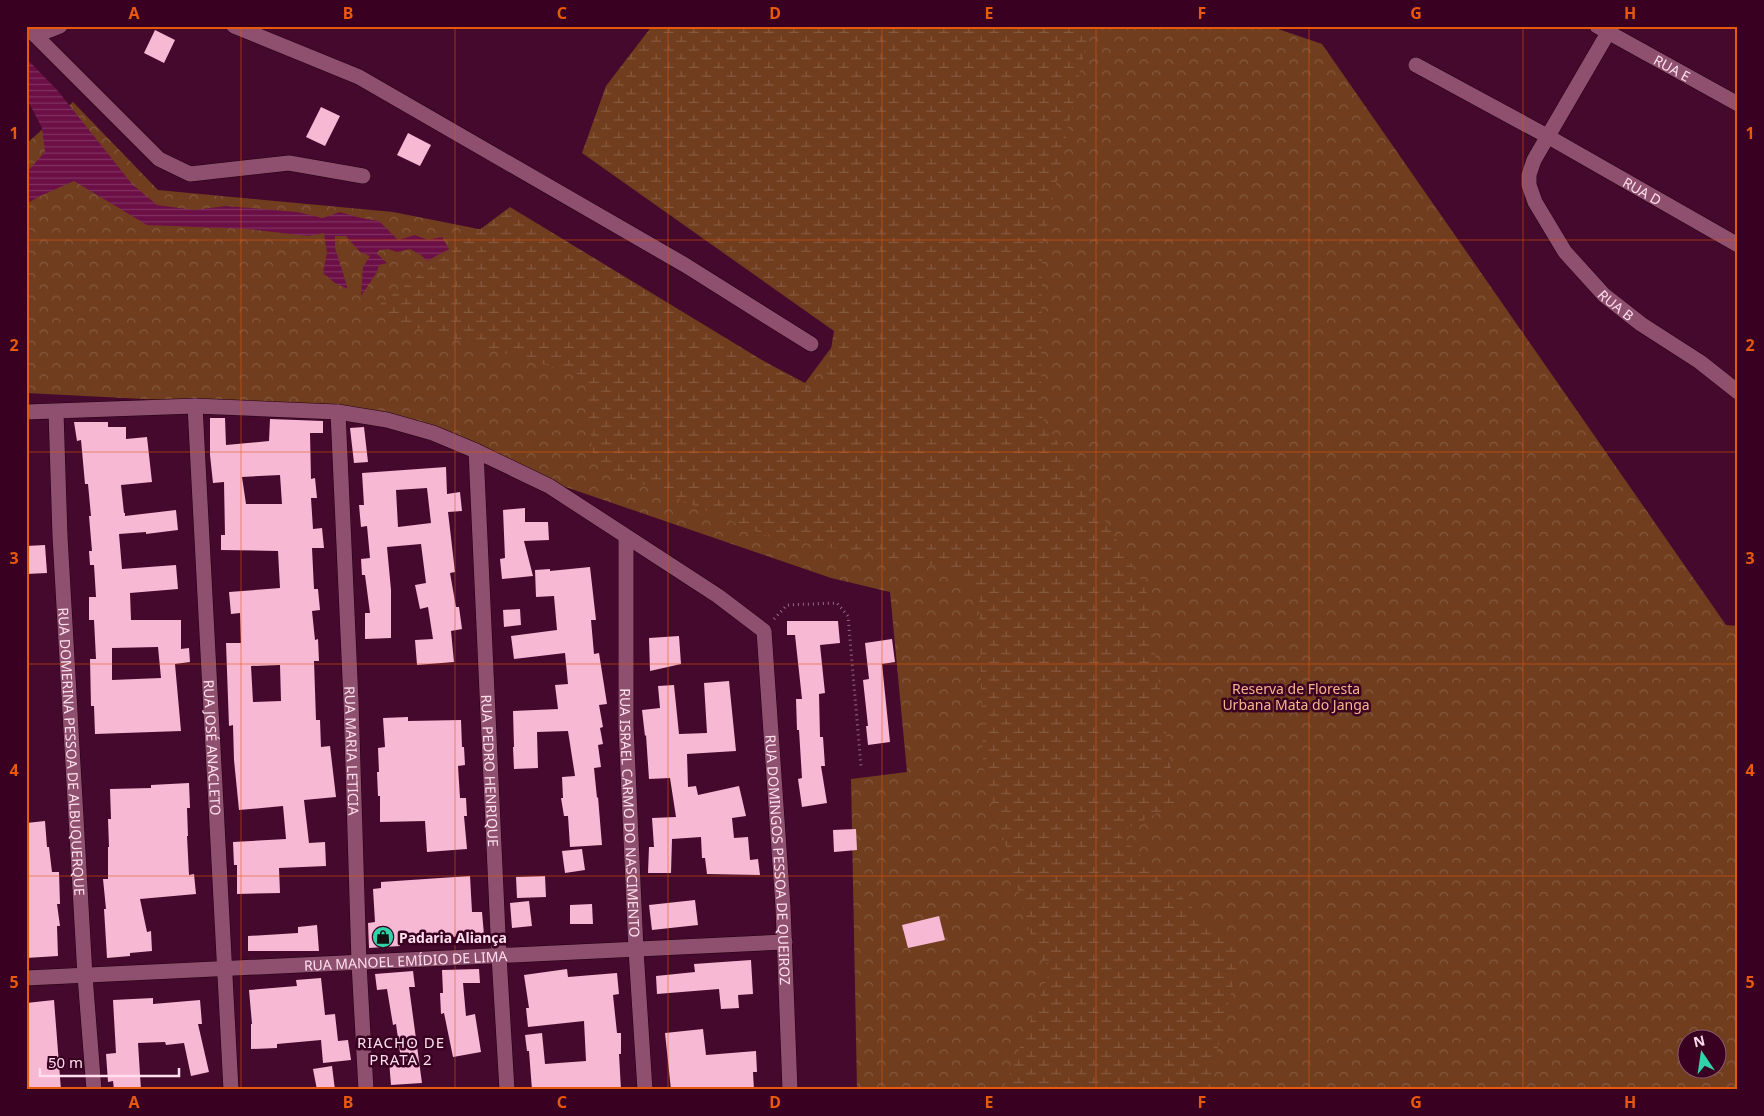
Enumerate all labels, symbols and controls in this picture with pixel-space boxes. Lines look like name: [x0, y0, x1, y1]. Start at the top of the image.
text: A: [128, 2, 140, 24]
text: B: [343, 2, 353, 24]
text: C: [557, 2, 567, 24]
text: D: [769, 2, 781, 24]
text: E: [985, 2, 994, 24]
text: F: [1198, 2, 1206, 24]
text: G: [1410, 2, 1422, 24]
text: H: [1624, 2, 1636, 24]
street label: RUA E: [1650, 50, 1694, 85]
text: 1: [9, 122, 19, 144]
text: 1: [1745, 122, 1755, 144]
street label: RUA D: [1620, 172, 1665, 209]
street label: RUA B: [1594, 285, 1638, 325]
text: 2: [9, 334, 19, 356]
text: 2: [1745, 334, 1755, 356]
text: 3: [9, 547, 19, 569]
text: 3: [1745, 547, 1755, 569]
street label: RUA DOMERINA PESSOA DE ALBUQUERQUE: [55, 607, 90, 896]
street label: RUA JOSÉ ANACLETO: [200, 679, 226, 816]
park label: Reserva de Floresta Urbana Mata do Janga: [1222, 679, 1370, 714]
street label: RUA MARIA LETICIA: [341, 686, 364, 816]
street label: RUA ISRAEL CARMO DO NASCIMENTO: [616, 688, 645, 938]
street label: RUA PEDRO HENRIQUE: [478, 694, 504, 847]
street label: RUA DOMINGOS PESSOA DE QUEIROZ: [762, 734, 795, 985]
text: 4: [9, 759, 19, 781]
text: 4: [1745, 759, 1755, 781]
shop icon: Padaria Aliança: [371, 925, 395, 949]
place label: Padaria Aliança: [399, 928, 507, 947]
street label: RUA MANOEL EMÍDIO DE LIMA: [303, 946, 508, 974]
text: 5: [9, 971, 19, 993]
text: 5: [1745, 971, 1755, 993]
north arrow: [1676, 1028, 1726, 1078]
text: N: [1691, 1030, 1707, 1051]
district label: RIACHO DE PRATA 2: [357, 1032, 445, 1069]
scale bar: [40, 1046, 179, 1078]
text: 50 m: [48, 1052, 83, 1072]
text: A: [128, 1091, 140, 1113]
text: B: [343, 1091, 353, 1113]
text: C: [557, 1091, 567, 1113]
text: D: [769, 1091, 781, 1113]
text: E: [985, 1091, 994, 1113]
text: F: [1198, 1091, 1206, 1113]
text: G: [1410, 1091, 1422, 1113]
text: H: [1624, 1091, 1636, 1113]

